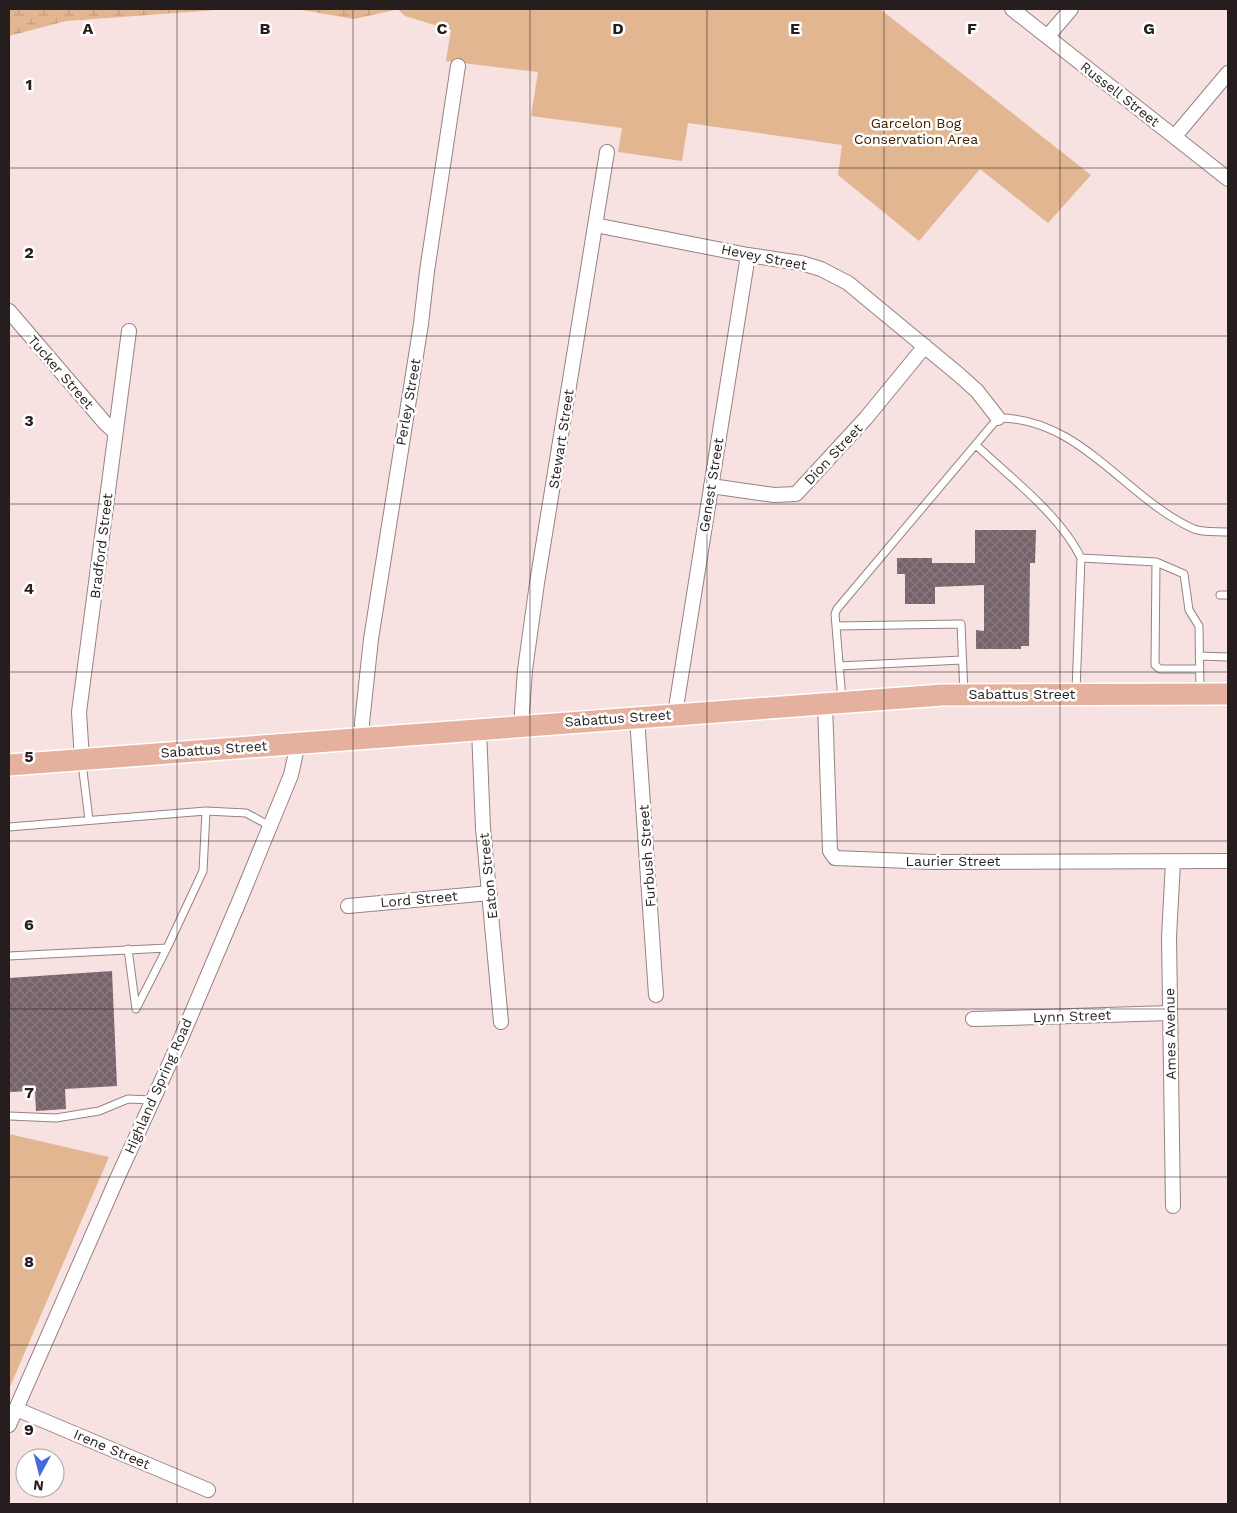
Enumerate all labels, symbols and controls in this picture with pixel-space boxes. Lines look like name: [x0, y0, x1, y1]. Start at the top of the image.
text: A: [83, 19, 94, 38]
text: B: [260, 19, 271, 38]
text: C: [437, 19, 448, 38]
text: D: [612, 19, 624, 38]
text: E: [790, 19, 800, 38]
text: F: [967, 19, 977, 38]
text: G: [1143, 19, 1155, 38]
street label: Russell Street: [1077, 58, 1163, 130]
text: 1: [26, 75, 32, 94]
park label: Garcelon Bog Conservation Area: [854, 115, 978, 147]
street label: Hevey Street: [720, 241, 808, 273]
text: 2: [24, 243, 34, 262]
street label: Tucker Street: [25, 332, 97, 412]
street label: Perley Street: [392, 357, 424, 447]
street label: Stewart Street: [545, 388, 577, 490]
text: 3: [24, 411, 34, 430]
street label: Dion Street: [801, 420, 865, 488]
street label: Genest Street: [696, 437, 726, 533]
street label: Bradford Street: [87, 492, 115, 600]
text: 4: [24, 579, 34, 598]
street label: Sabattus Street: [969, 686, 1076, 702]
street label: Sabattus Street: [564, 706, 672, 730]
street label: Sabattus Street: [160, 737, 268, 761]
text: 5: [24, 747, 34, 766]
street label: Furbush Street: [635, 804, 659, 908]
street label: Eaton Street: [476, 832, 500, 920]
street label: Laurier Street: [906, 853, 1001, 869]
street label: Lord Street: [380, 888, 459, 910]
text: 6: [24, 915, 34, 934]
street label: Ames Avenue: [1161, 988, 1179, 1080]
street label: Lynn Street: [1032, 1007, 1112, 1025]
street label: Highland Spring Road: [121, 1016, 195, 1156]
text: 7: [24, 1083, 34, 1102]
text: 8: [24, 1252, 34, 1271]
text: 9: [24, 1420, 34, 1439]
street label: Irene Street: [71, 1426, 153, 1472]
north arrow: [15, 1448, 65, 1498]
text: N: [32, 1477, 45, 1494]

